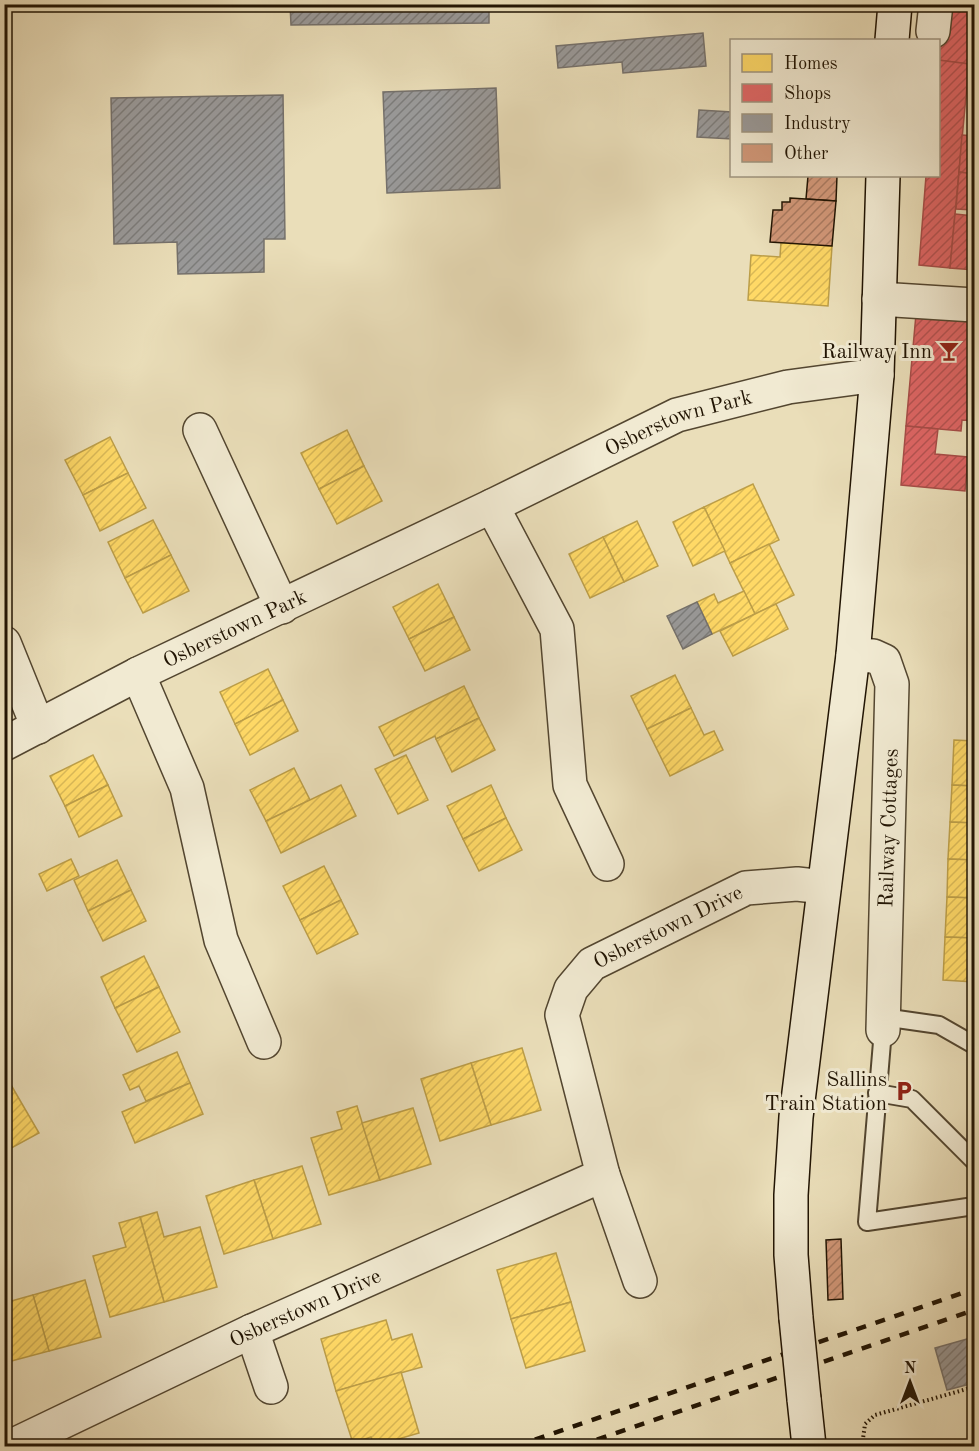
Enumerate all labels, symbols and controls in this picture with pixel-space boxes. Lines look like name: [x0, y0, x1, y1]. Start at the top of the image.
legend: [730, 39, 940, 177]
text: Homes: [784, 55, 838, 73]
text: Shops: [784, 85, 831, 103]
text: Industry: [784, 115, 851, 133]
text: Other: [784, 145, 829, 163]
bar icon: Railway Inn: [937, 339, 961, 363]
place label: Railway Inn: [822, 342, 932, 363]
street label: Osberstown Park: [602, 387, 755, 461]
street label: Osberstown Park: [160, 587, 310, 673]
street label: Railway Cottages: [876, 748, 903, 908]
street label: Osberstown Drive: [590, 882, 746, 974]
place label: Sallins Train Station: [765, 1070, 887, 1115]
parking icon: Sallins Train Station: [892, 1079, 916, 1103]
street label: Osberstown Drive: [227, 1266, 384, 1352]
north arrow: [880, 1352, 940, 1412]
text: N: [904, 1361, 917, 1377]

